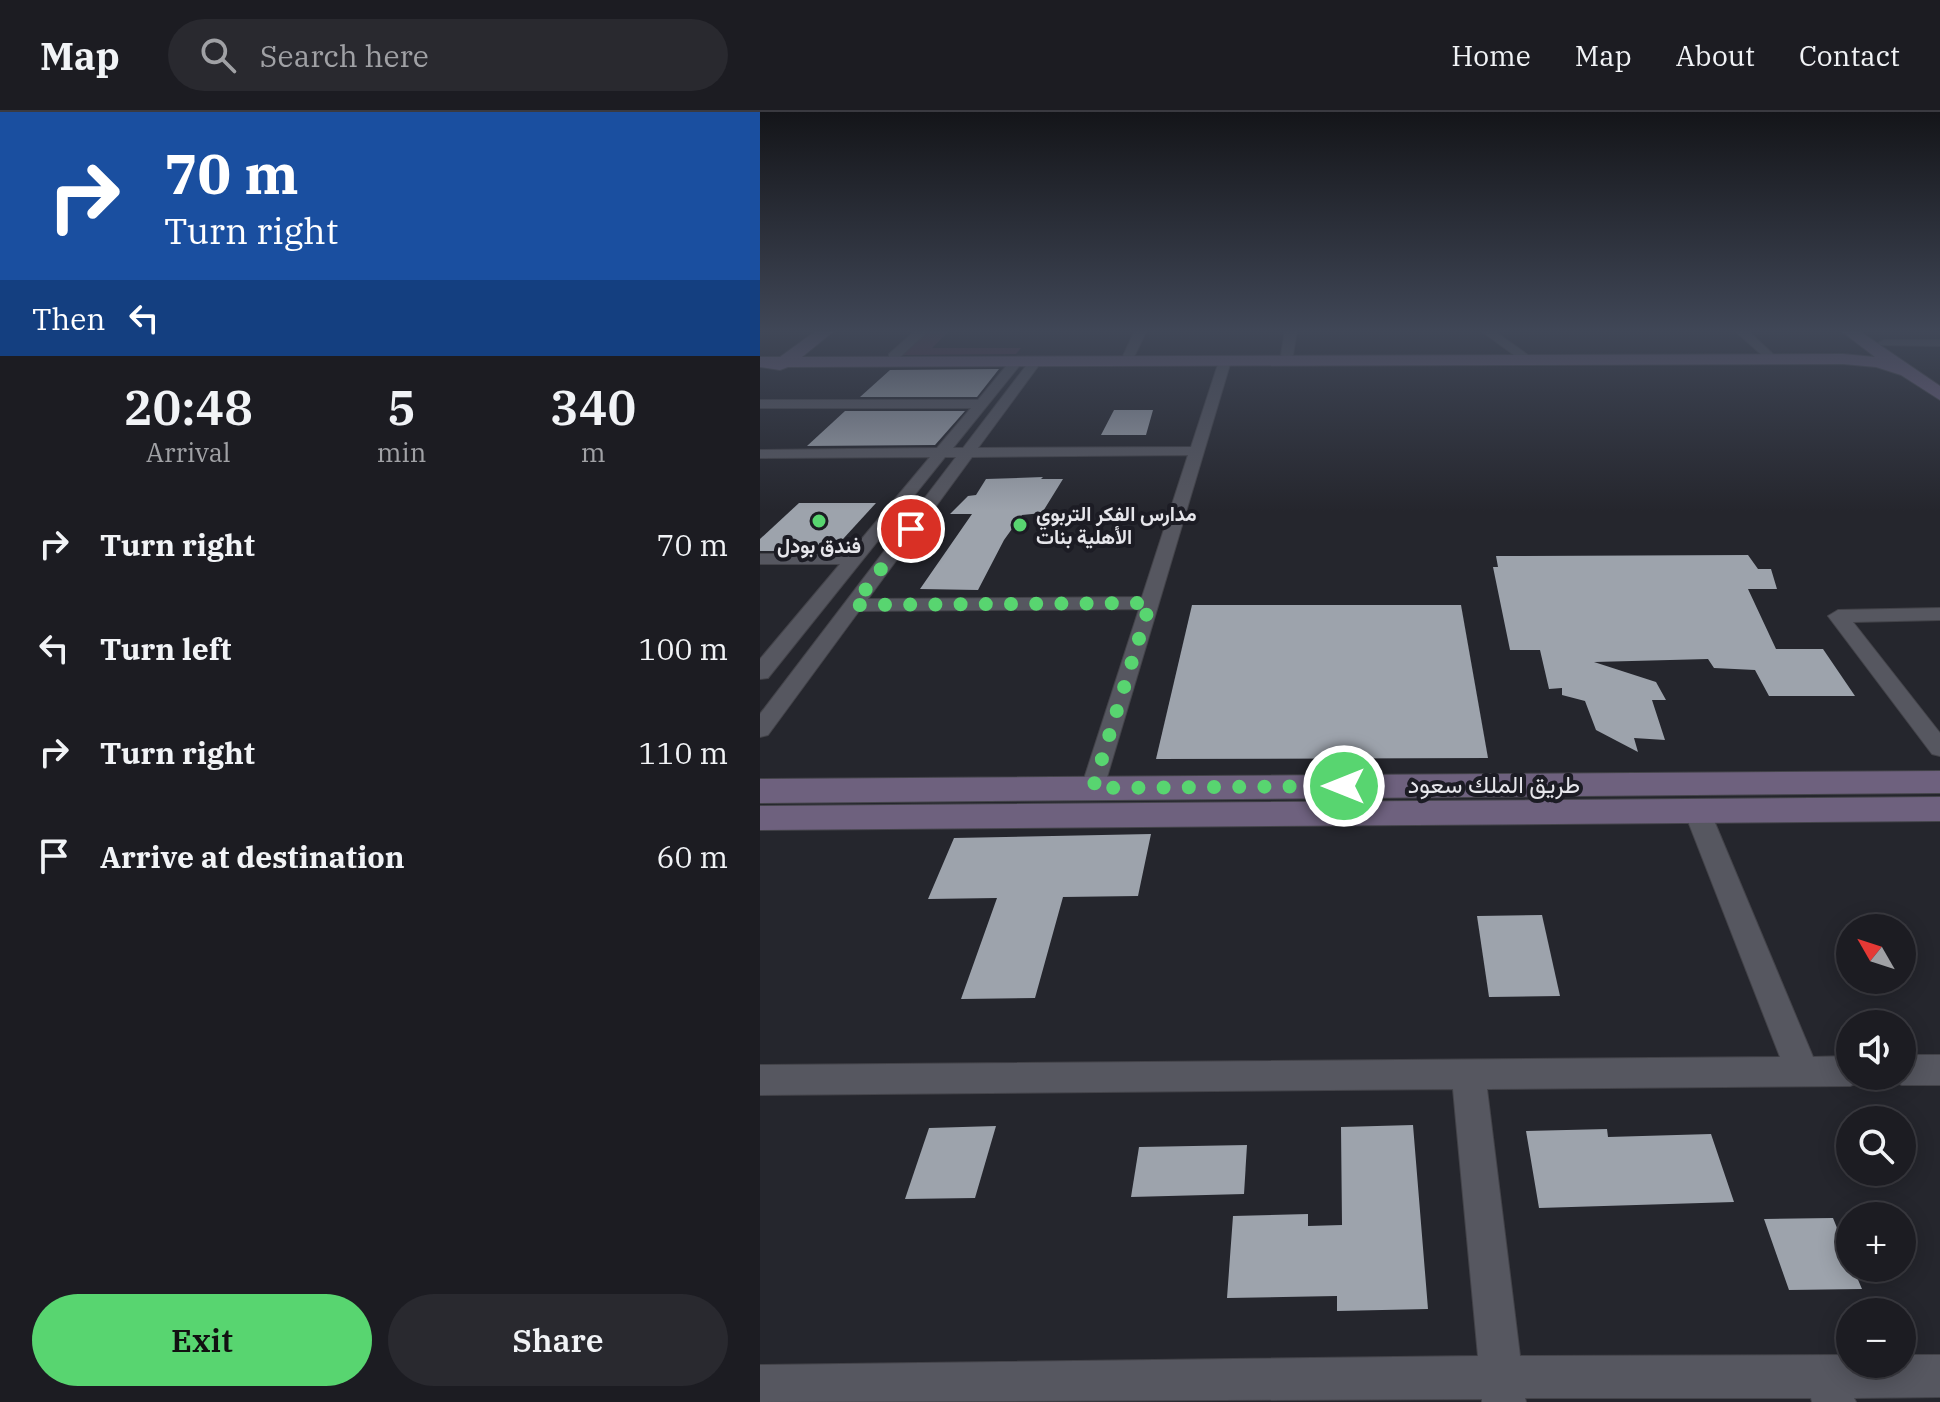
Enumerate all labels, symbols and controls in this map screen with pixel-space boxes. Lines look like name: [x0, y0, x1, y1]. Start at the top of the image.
search box: [168, 19, 728, 91]
text: Map: [40, 31, 120, 80]
icon: search: [196, 33, 240, 77]
text: Search here: [260, 36, 429, 75]
text: Home: [1451, 37, 1531, 74]
text: Map: [1575, 37, 1632, 74]
text: About: [1676, 37, 1755, 74]
text: Contact: [1799, 37, 1900, 74]
text: 70 m: [164, 137, 299, 209]
icon: right: [32, 144, 136, 248]
text: Turn right: [164, 207, 338, 254]
icon: left: [122, 296, 166, 340]
text: Then: [32, 299, 106, 338]
text: 20:48: [124, 376, 253, 438]
text: 5: [387, 376, 416, 438]
text: 340: [550, 376, 636, 438]
text: Arrival: [146, 435, 231, 469]
text: min: [377, 435, 426, 469]
text: m: [581, 435, 606, 469]
pin: [877, 495, 945, 563]
place label: مدارس الفكر التربوي الأهلية بنات: [1036, 500, 1197, 550]
icon: arrive: [889, 507, 933, 551]
marker: فندق بودل: [810, 512, 828, 530]
marker: مدارس الفكر التربوي الأهلية بنات: [1011, 516, 1029, 534]
icon: right: [32, 522, 76, 566]
text: Turn right: [100, 525, 255, 564]
text: 70 m: [656, 525, 728, 564]
place label: فندق بودل: [777, 532, 861, 559]
icon: left: [32, 626, 76, 670]
text: Turn left: [100, 629, 232, 668]
text: 100 m: [638, 629, 728, 668]
icon: right: [32, 730, 76, 774]
text: Turn right: [100, 733, 255, 772]
text: 110 m: [638, 733, 728, 772]
position arrow: [1302, 744, 1386, 828]
street label: طريق الملك سعود: [1408, 768, 1580, 800]
icon: arrive: [32, 834, 76, 878]
text: Arrive at destination: [100, 837, 405, 876]
text: 60 m: [656, 837, 728, 876]
north arrow: [1836, 914, 1916, 994]
map controls: [1836, 914, 1916, 1378]
button: sound: [1836, 1010, 1916, 1090]
button: search: [1836, 1106, 1916, 1186]
button: +: [1836, 1202, 1916, 1282]
button: Exit: [32, 1294, 372, 1386]
button: Share: [388, 1294, 728, 1386]
button: −: [1836, 1298, 1916, 1378]

